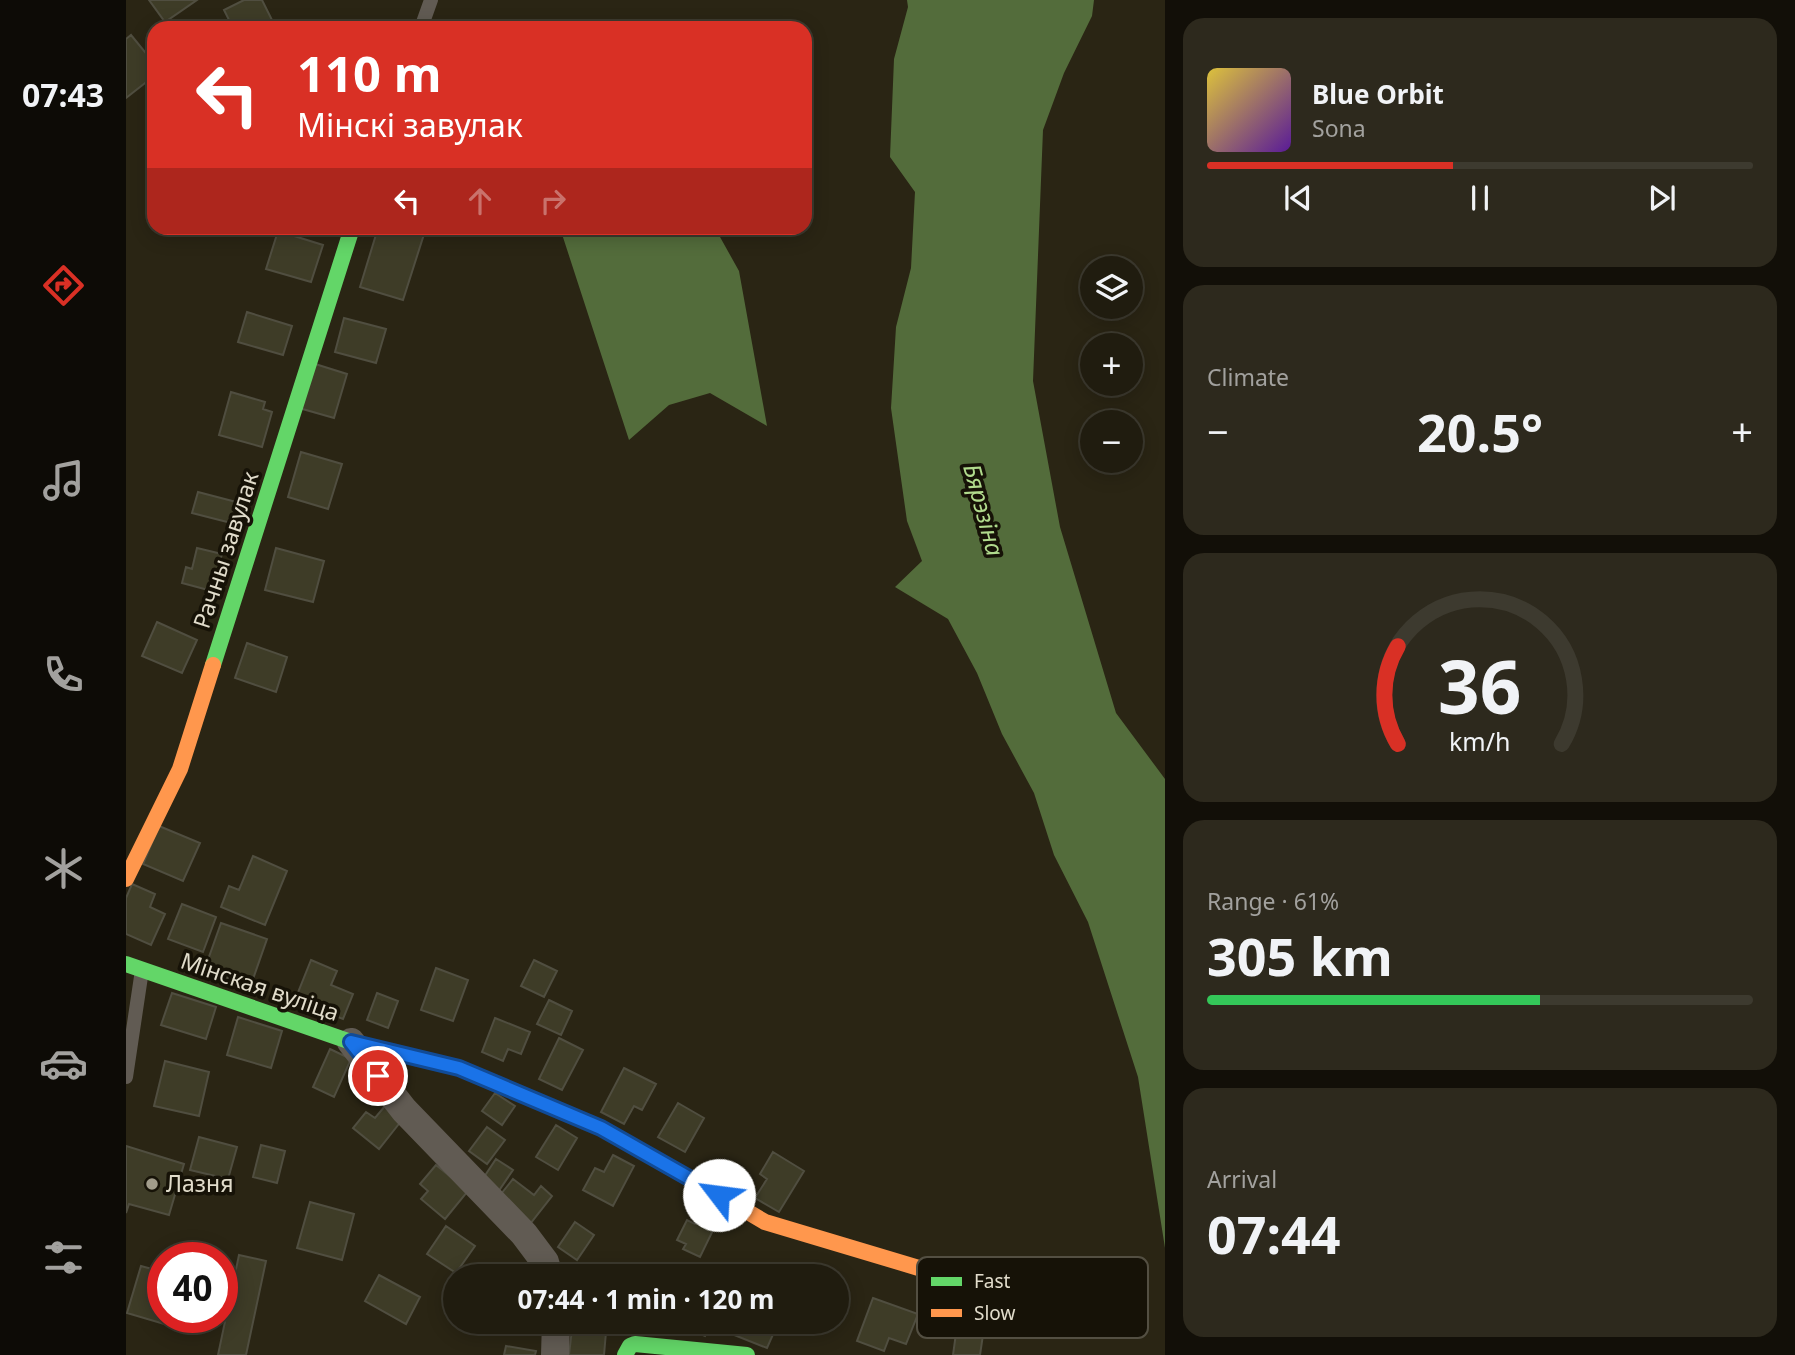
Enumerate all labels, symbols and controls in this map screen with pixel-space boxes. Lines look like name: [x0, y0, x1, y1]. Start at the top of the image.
text: 110 m: [297, 40, 442, 106]
icon: left: [182, 49, 273, 140]
text: 07:43: [22, 73, 104, 116]
text: Blue Orbit: [1312, 76, 1444, 112]
text: Мінскі завулак: [297, 103, 523, 146]
text: Sona: [1312, 112, 1366, 144]
icon: previous: [1279, 179, 1317, 217]
icon: pause: [1461, 179, 1499, 217]
icon: next: [1643, 179, 1681, 217]
icon: left: [388, 182, 426, 220]
icon: ahead: [461, 182, 499, 220]
icon: right: [534, 182, 572, 220]
map controls: [1080, 256, 1143, 473]
button: layers: [1080, 256, 1143, 319]
icon: directions: [39, 261, 88, 310]
button: +: [1080, 333, 1143, 396]
text: Climate: [1207, 361, 1289, 393]
text: 20.5°: [1417, 396, 1543, 467]
text: −: [1207, 405, 1229, 457]
text: +: [1731, 405, 1753, 457]
button: −: [1080, 410, 1143, 473]
icon: music: [39, 456, 88, 505]
water label: Бярэзіна: [956, 460, 1013, 560]
street label: Рачны завулак: [185, 466, 266, 632]
text: 36: [1438, 636, 1522, 735]
icon: phone: [39, 650, 88, 699]
text: km/h: [1449, 723, 1511, 757]
icon: climate: [39, 844, 88, 893]
text: Range · 61%: [1207, 885, 1339, 917]
text: 305 km: [1207, 920, 1393, 991]
street label: Мінская вуліца: [177, 944, 344, 1028]
icon: car: [39, 1039, 88, 1088]
pin: [348, 1046, 408, 1106]
icon: arrive: [359, 1057, 397, 1095]
position arrow: [682, 1158, 756, 1232]
text: Arrival: [1207, 1163, 1277, 1195]
place label: Лазня: [166, 1167, 233, 1199]
marker: Лазня: [144, 1176, 160, 1192]
text: 07:44: [1207, 1198, 1341, 1269]
icon: filters: [39, 1233, 88, 1282]
speed limit sign: 40: [147, 1242, 238, 1333]
legend: [917, 1257, 1148, 1338]
text: Fast: [974, 1268, 1011, 1294]
text: 07:44 · 1 min · 120 m: [518, 1281, 774, 1317]
text: Slow: [974, 1300, 1015, 1326]

